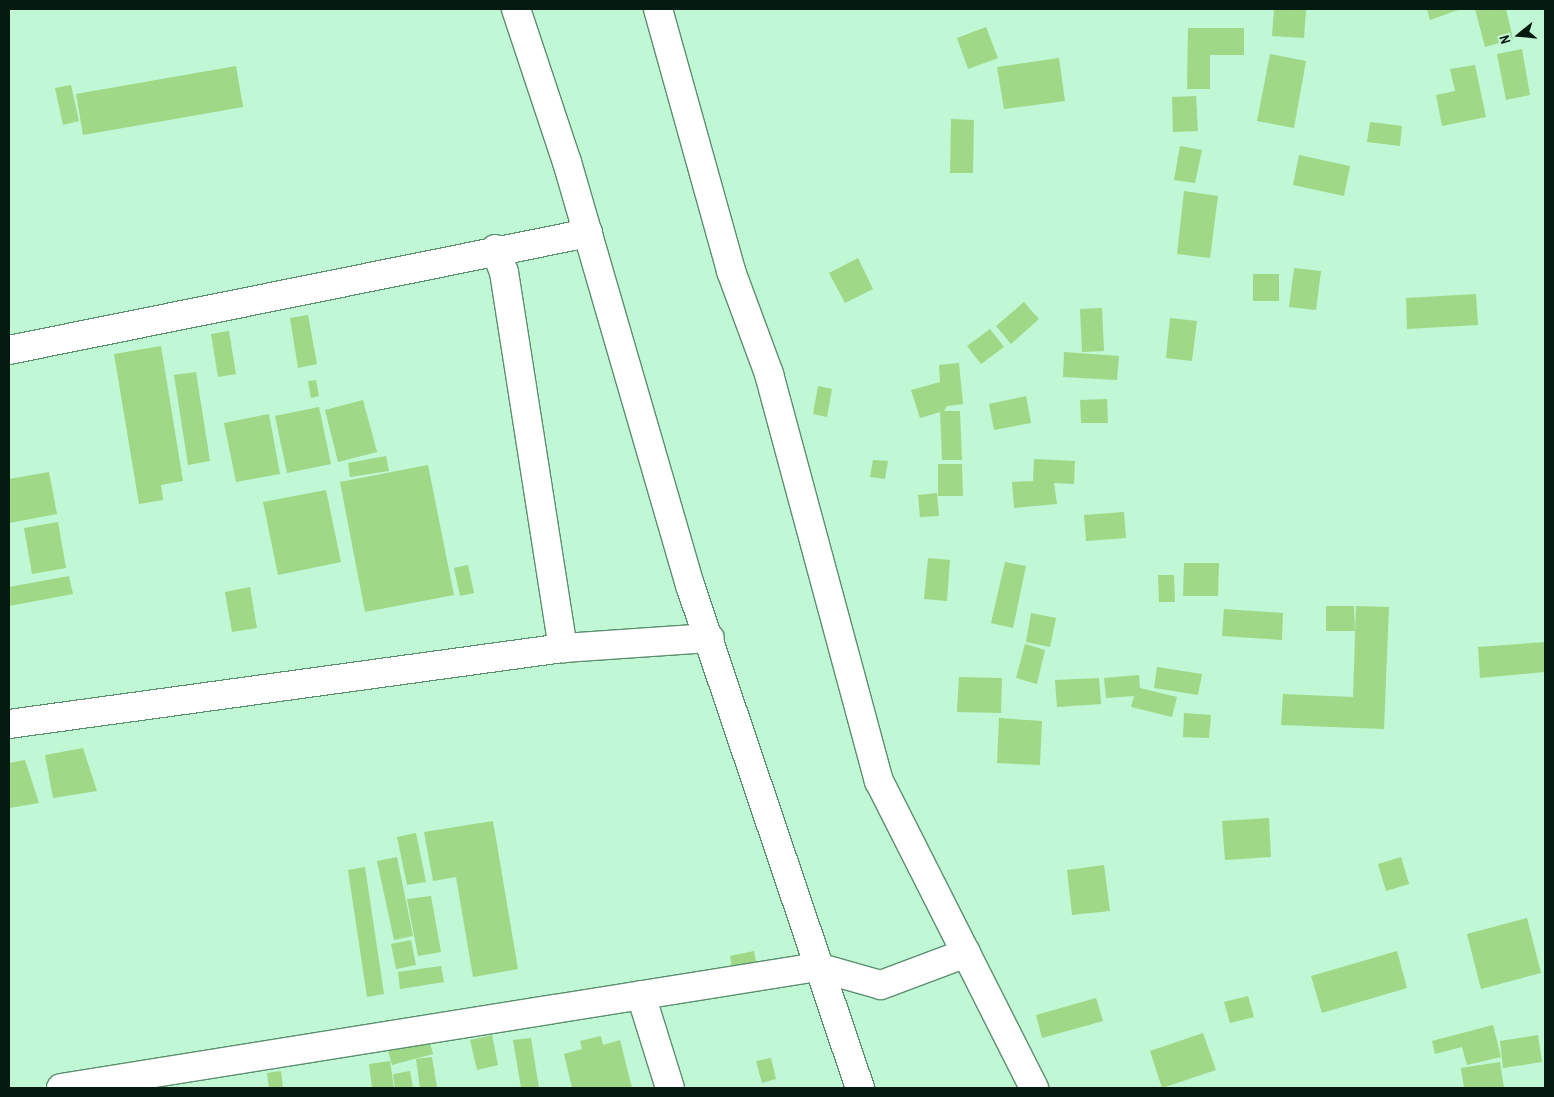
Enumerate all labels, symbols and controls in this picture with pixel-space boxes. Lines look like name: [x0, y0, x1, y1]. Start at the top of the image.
north arrow: [1494, 10, 1544, 60]
text: N: [1495, 33, 1514, 46]

